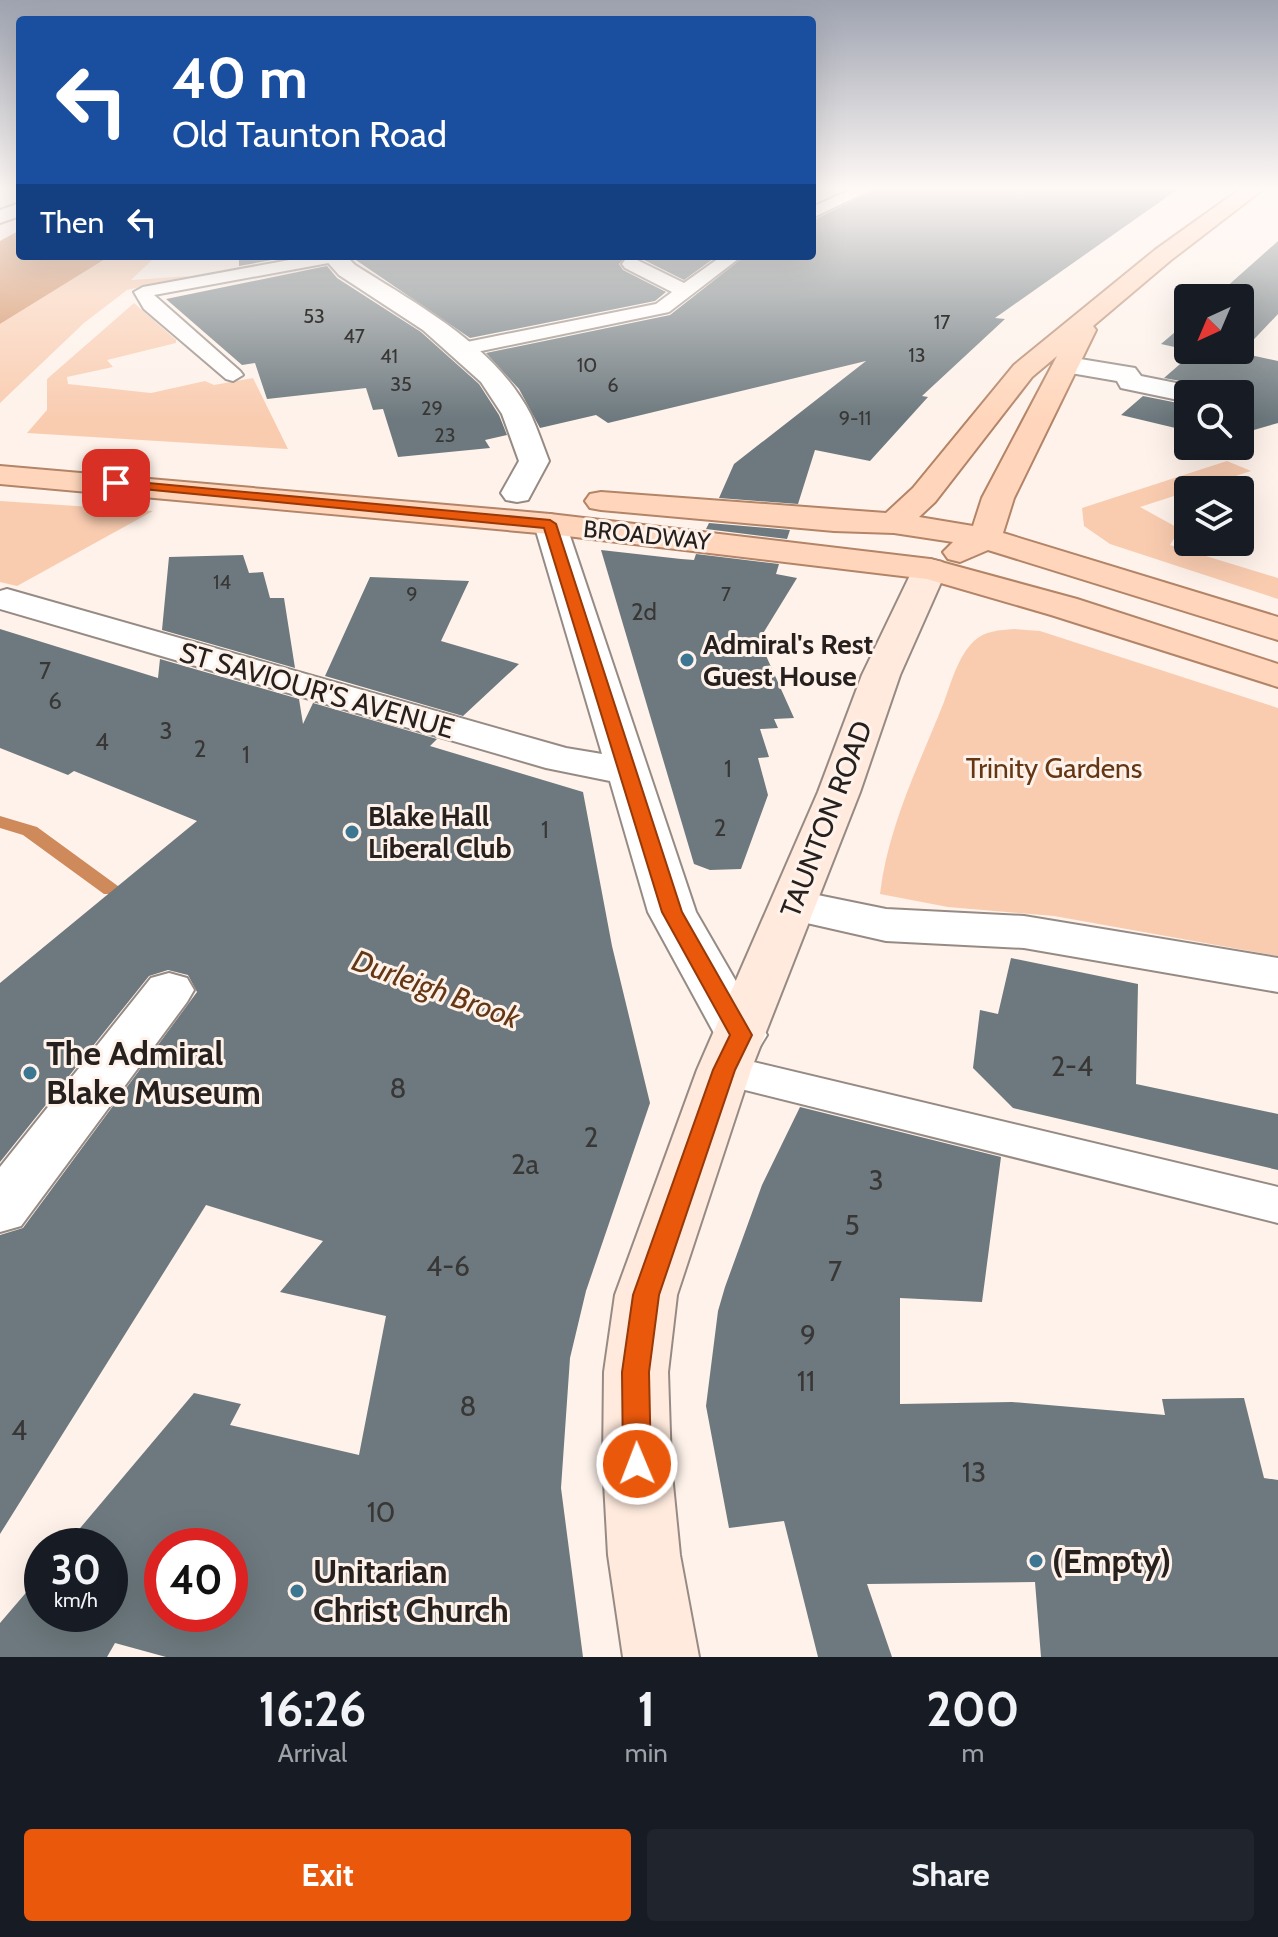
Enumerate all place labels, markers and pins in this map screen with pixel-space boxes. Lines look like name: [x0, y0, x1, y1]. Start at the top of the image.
pin: [82, 449, 150, 517]
place label: Admiral's Rest Guest House: [703, 627, 873, 693]
marker: Admiral's Rest Guest House: [678, 651, 696, 669]
place label: Blake Hall Liberal Club: [368, 799, 512, 865]
marker: Blake Hall Liberal Club: [343, 823, 361, 841]
place label: The Admiral Blake Museum: [46, 1032, 261, 1113]
marker: The Admiral Blake Museum: [21, 1064, 39, 1082]
place label: (Empty): [1052, 1540, 1171, 1582]
place label: Unitarian Christ Church: [313, 1550, 509, 1631]
marker: (Empty): [1027, 1552, 1045, 1570]
marker: Unitarian Christ Church: [288, 1582, 306, 1600]

